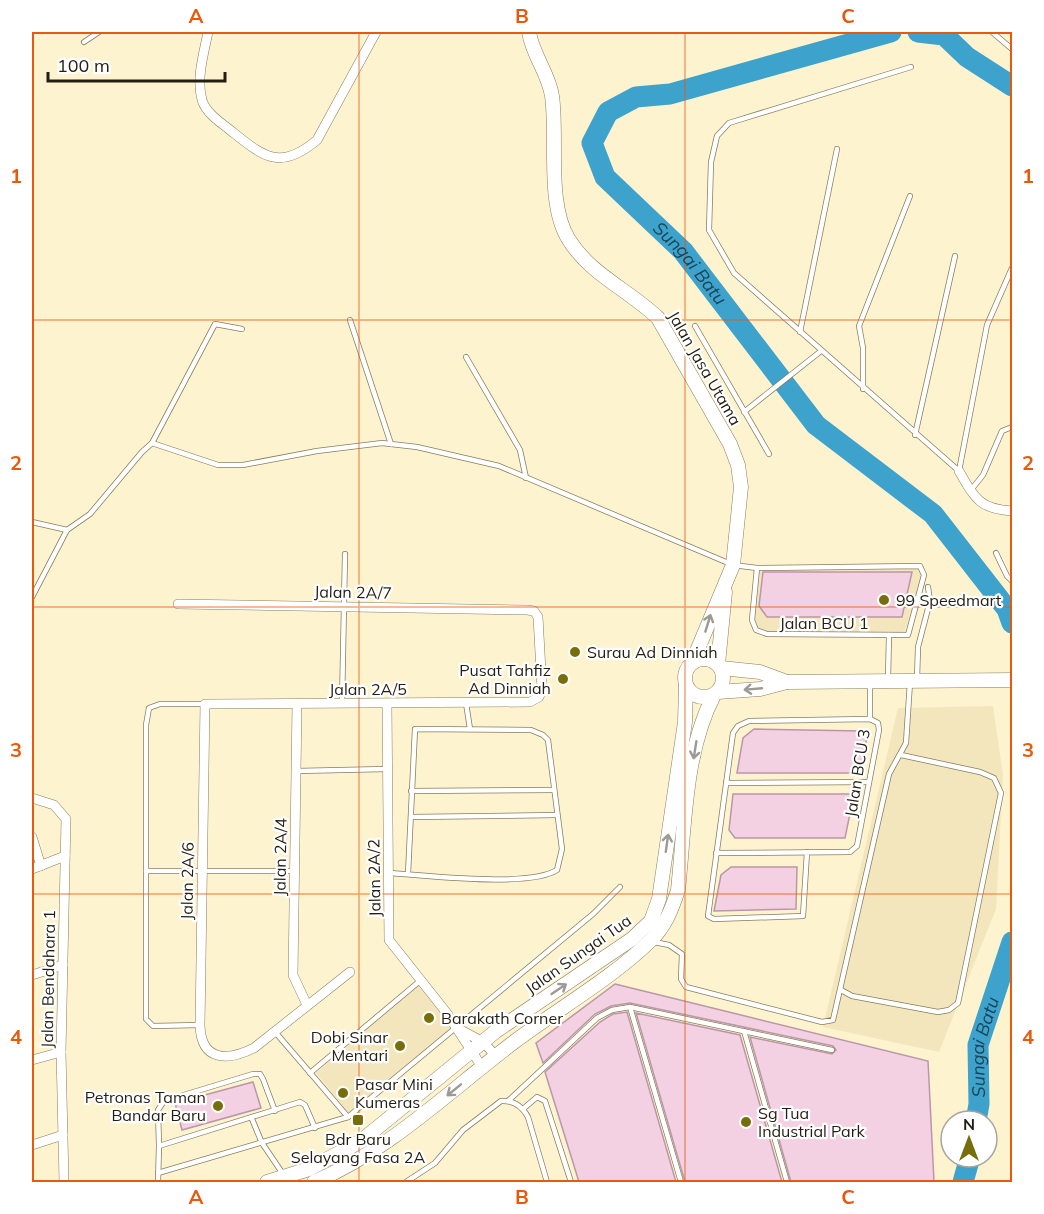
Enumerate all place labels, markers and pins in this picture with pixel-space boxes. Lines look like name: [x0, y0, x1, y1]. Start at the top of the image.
place label: 99 Speedmart: [896, 590, 1002, 610]
marker: 99 Speedmart: [877, 593, 891, 607]
place label: Surau Ad Dinniah: [587, 642, 718, 662]
marker: Surau Ad Dinniah: [568, 645, 582, 659]
place label: Pusat Tahfiz Ad Dinniah: [459, 660, 551, 698]
marker: Pusat Tahfiz Ad Dinniah: [556, 672, 570, 686]
place label: Barakath Corner: [441, 1008, 563, 1028]
marker: Barakath Corner: [422, 1011, 436, 1025]
place label: Dobi Sinar Mentari: [311, 1027, 388, 1065]
marker: Dobi Sinar Mentari: [393, 1039, 407, 1053]
place label: Pasar Mini Kumeras: [355, 1074, 433, 1112]
marker: Pasar Mini Kumeras: [336, 1086, 350, 1100]
place label: Petronas Taman Bandar Baru: [85, 1087, 206, 1125]
marker: Petronas Taman Bandar Baru: [211, 1099, 225, 1113]
place label: Sg Tua Industrial Park: [758, 1103, 865, 1141]
marker: Bdr Baru Selayang Fasa 2A: [351, 1113, 365, 1127]
marker: Sg Tua Industrial Park: [739, 1115, 753, 1129]
place label: Bdr Baru Selayang Fasa 2A: [291, 1129, 425, 1167]

